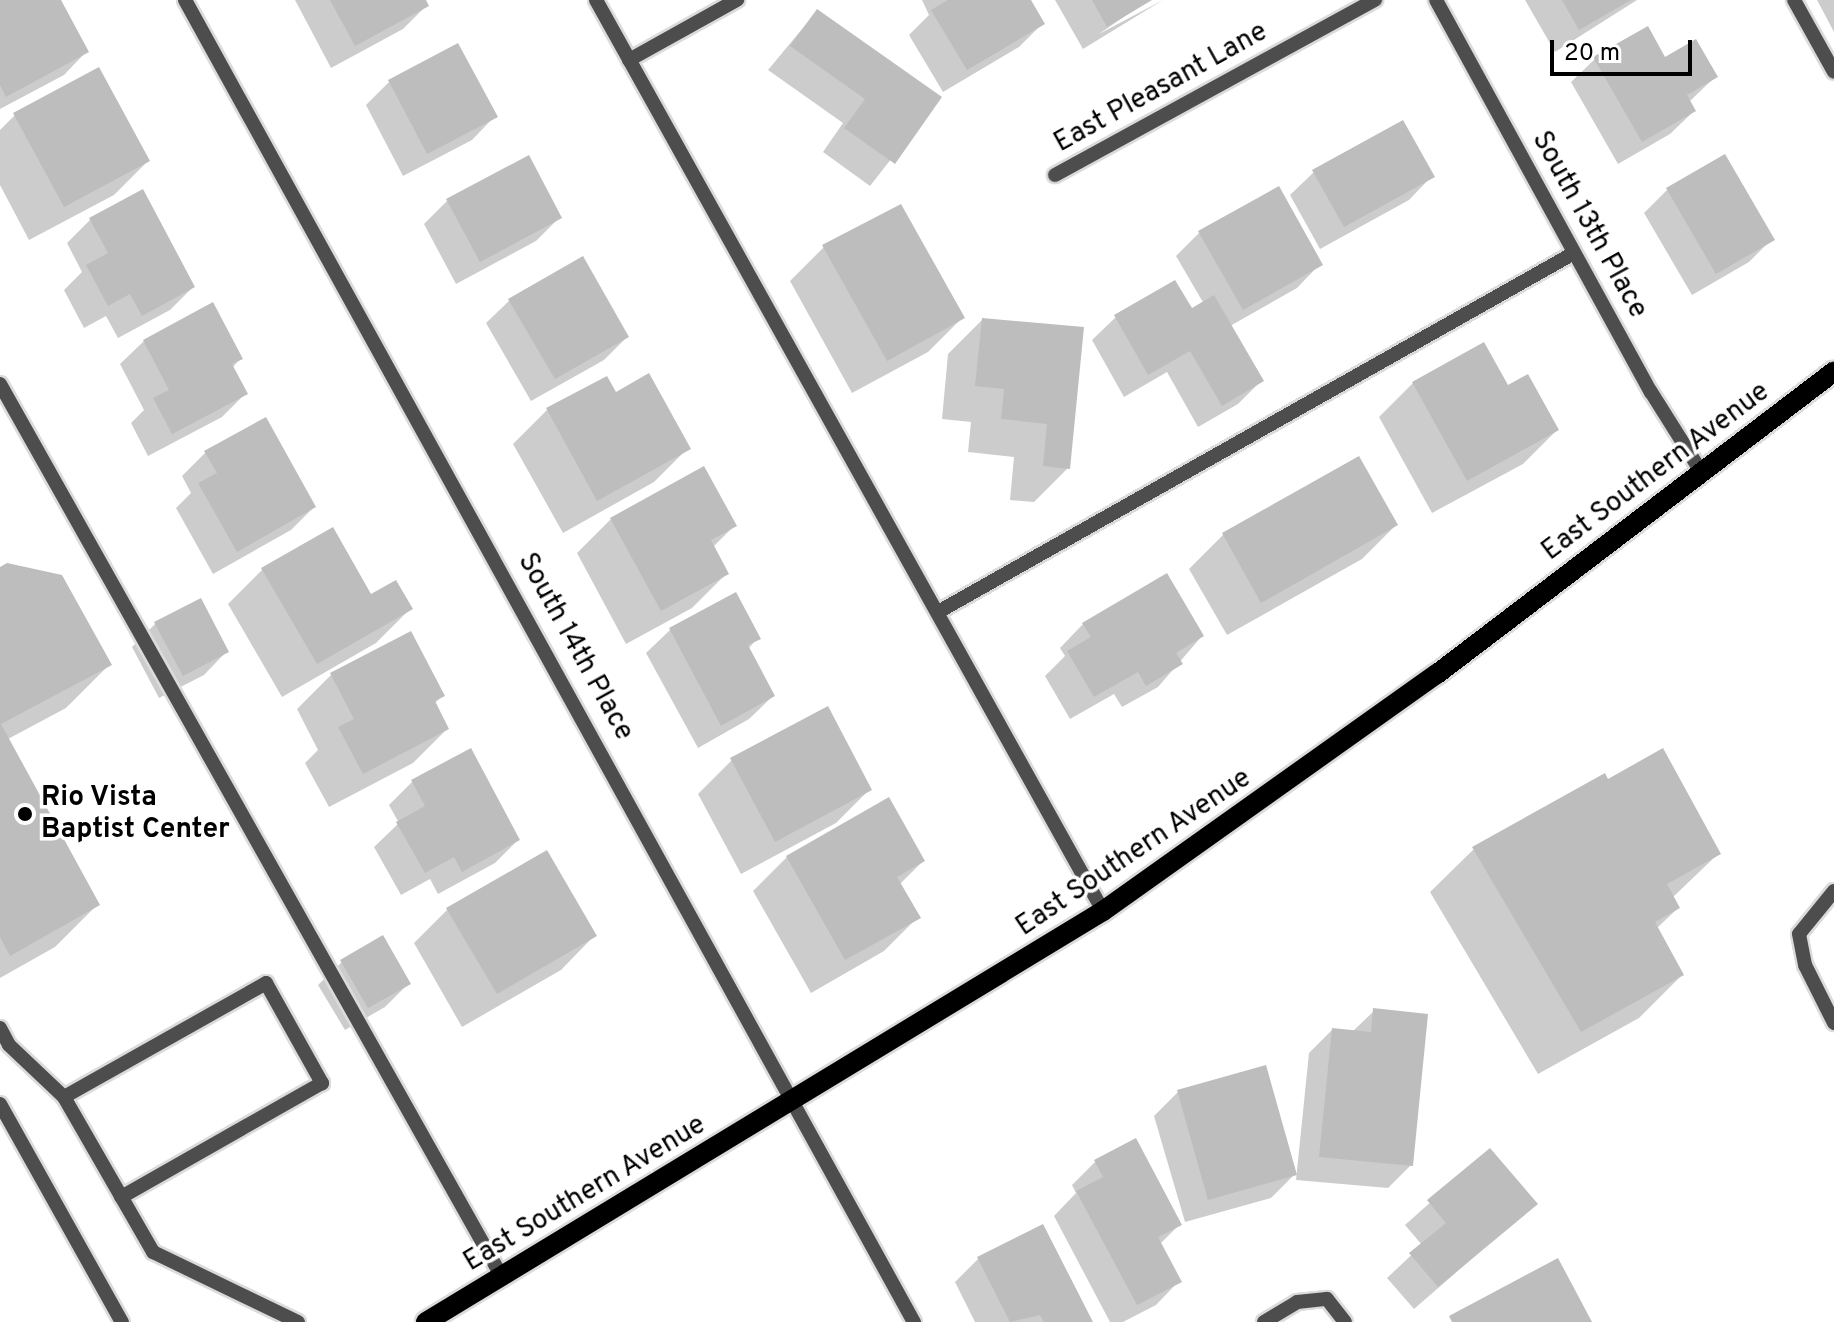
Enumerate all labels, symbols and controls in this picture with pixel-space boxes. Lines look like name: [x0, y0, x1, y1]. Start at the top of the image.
street label: East Pleasant Lane: [1049, 16, 1273, 160]
scale bar: [1554, 24, 1696, 74]
text: 20 m: [1564, 39, 1620, 69]
street label: South 13th Place: [1524, 126, 1654, 324]
street label: East Southern Avenue: [1535, 375, 1777, 569]
street label: South 14th Place: [510, 547, 640, 747]
street label: East Southern Avenue: [1010, 762, 1258, 944]
place label: Rio Vista Baptist Center: [41, 781, 230, 847]
marker: Rio Vista Baptist Center: [16, 805, 34, 823]
street label: East Southern Avenue: [458, 1108, 712, 1280]

